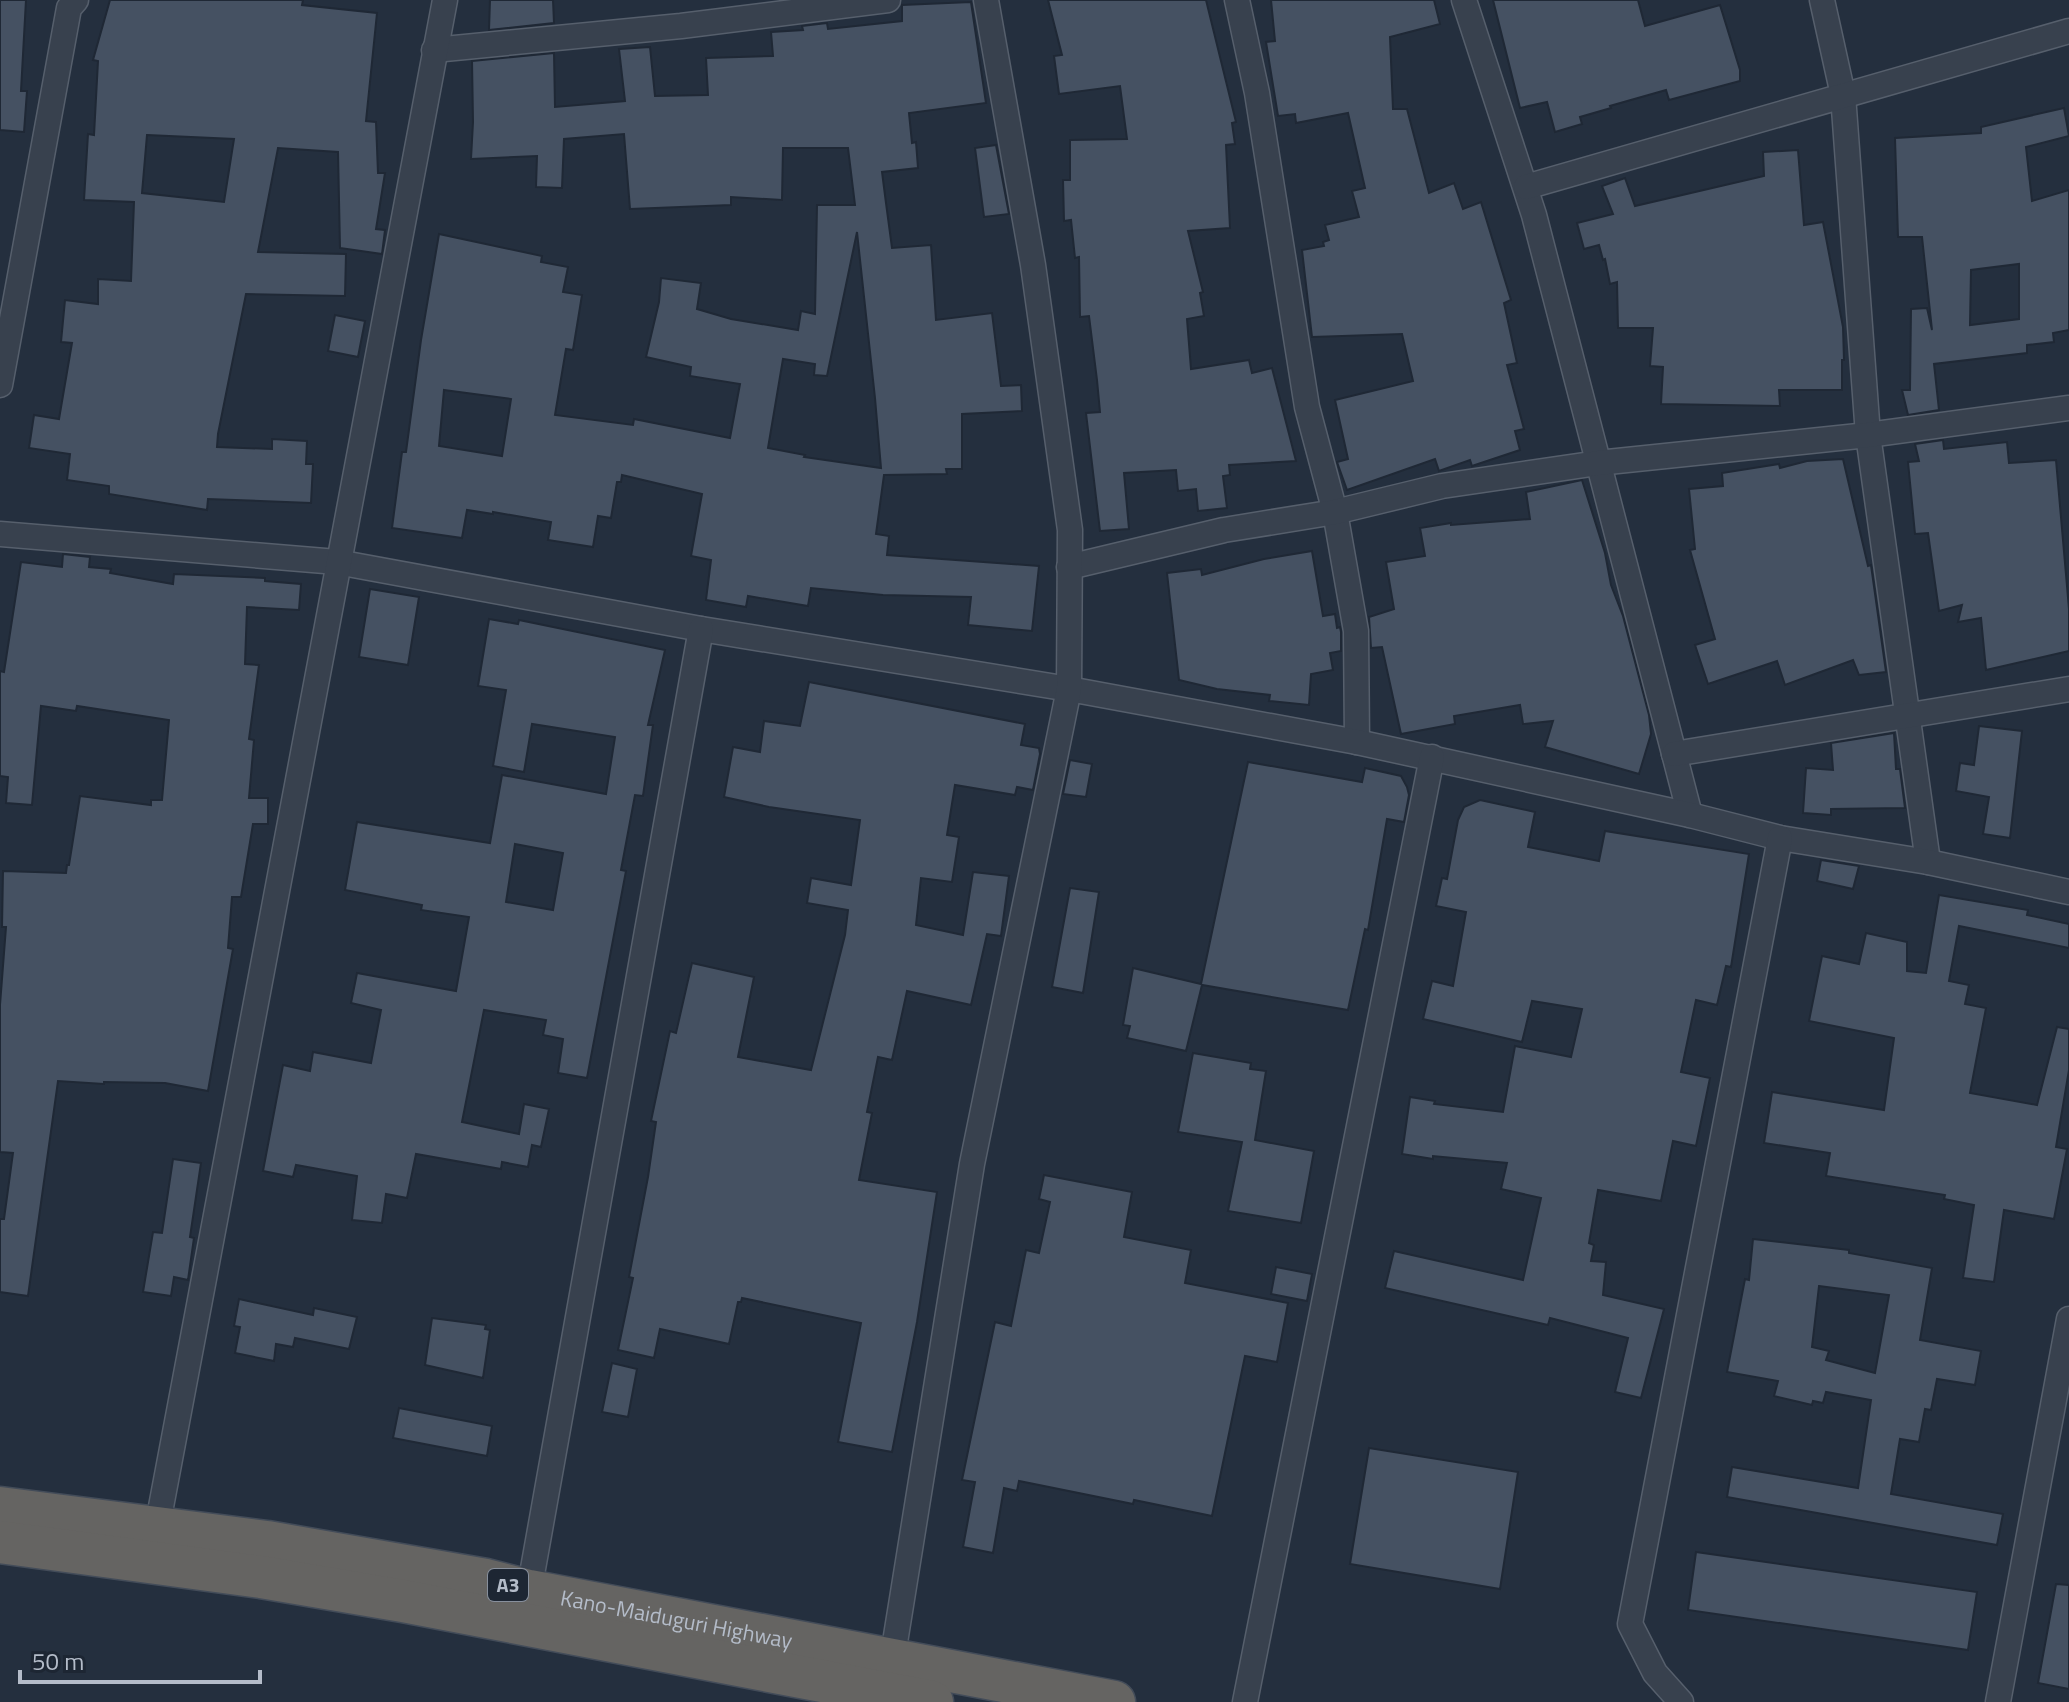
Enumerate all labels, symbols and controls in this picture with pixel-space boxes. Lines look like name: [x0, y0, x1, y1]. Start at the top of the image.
road number: A3: [488, 1569, 528, 1601]
street label: Kano-Maiduguri Highway: [558, 1580, 796, 1658]
scale bar: [20, 1634, 260, 1684]
text: 50 m: [32, 1643, 84, 1679]

